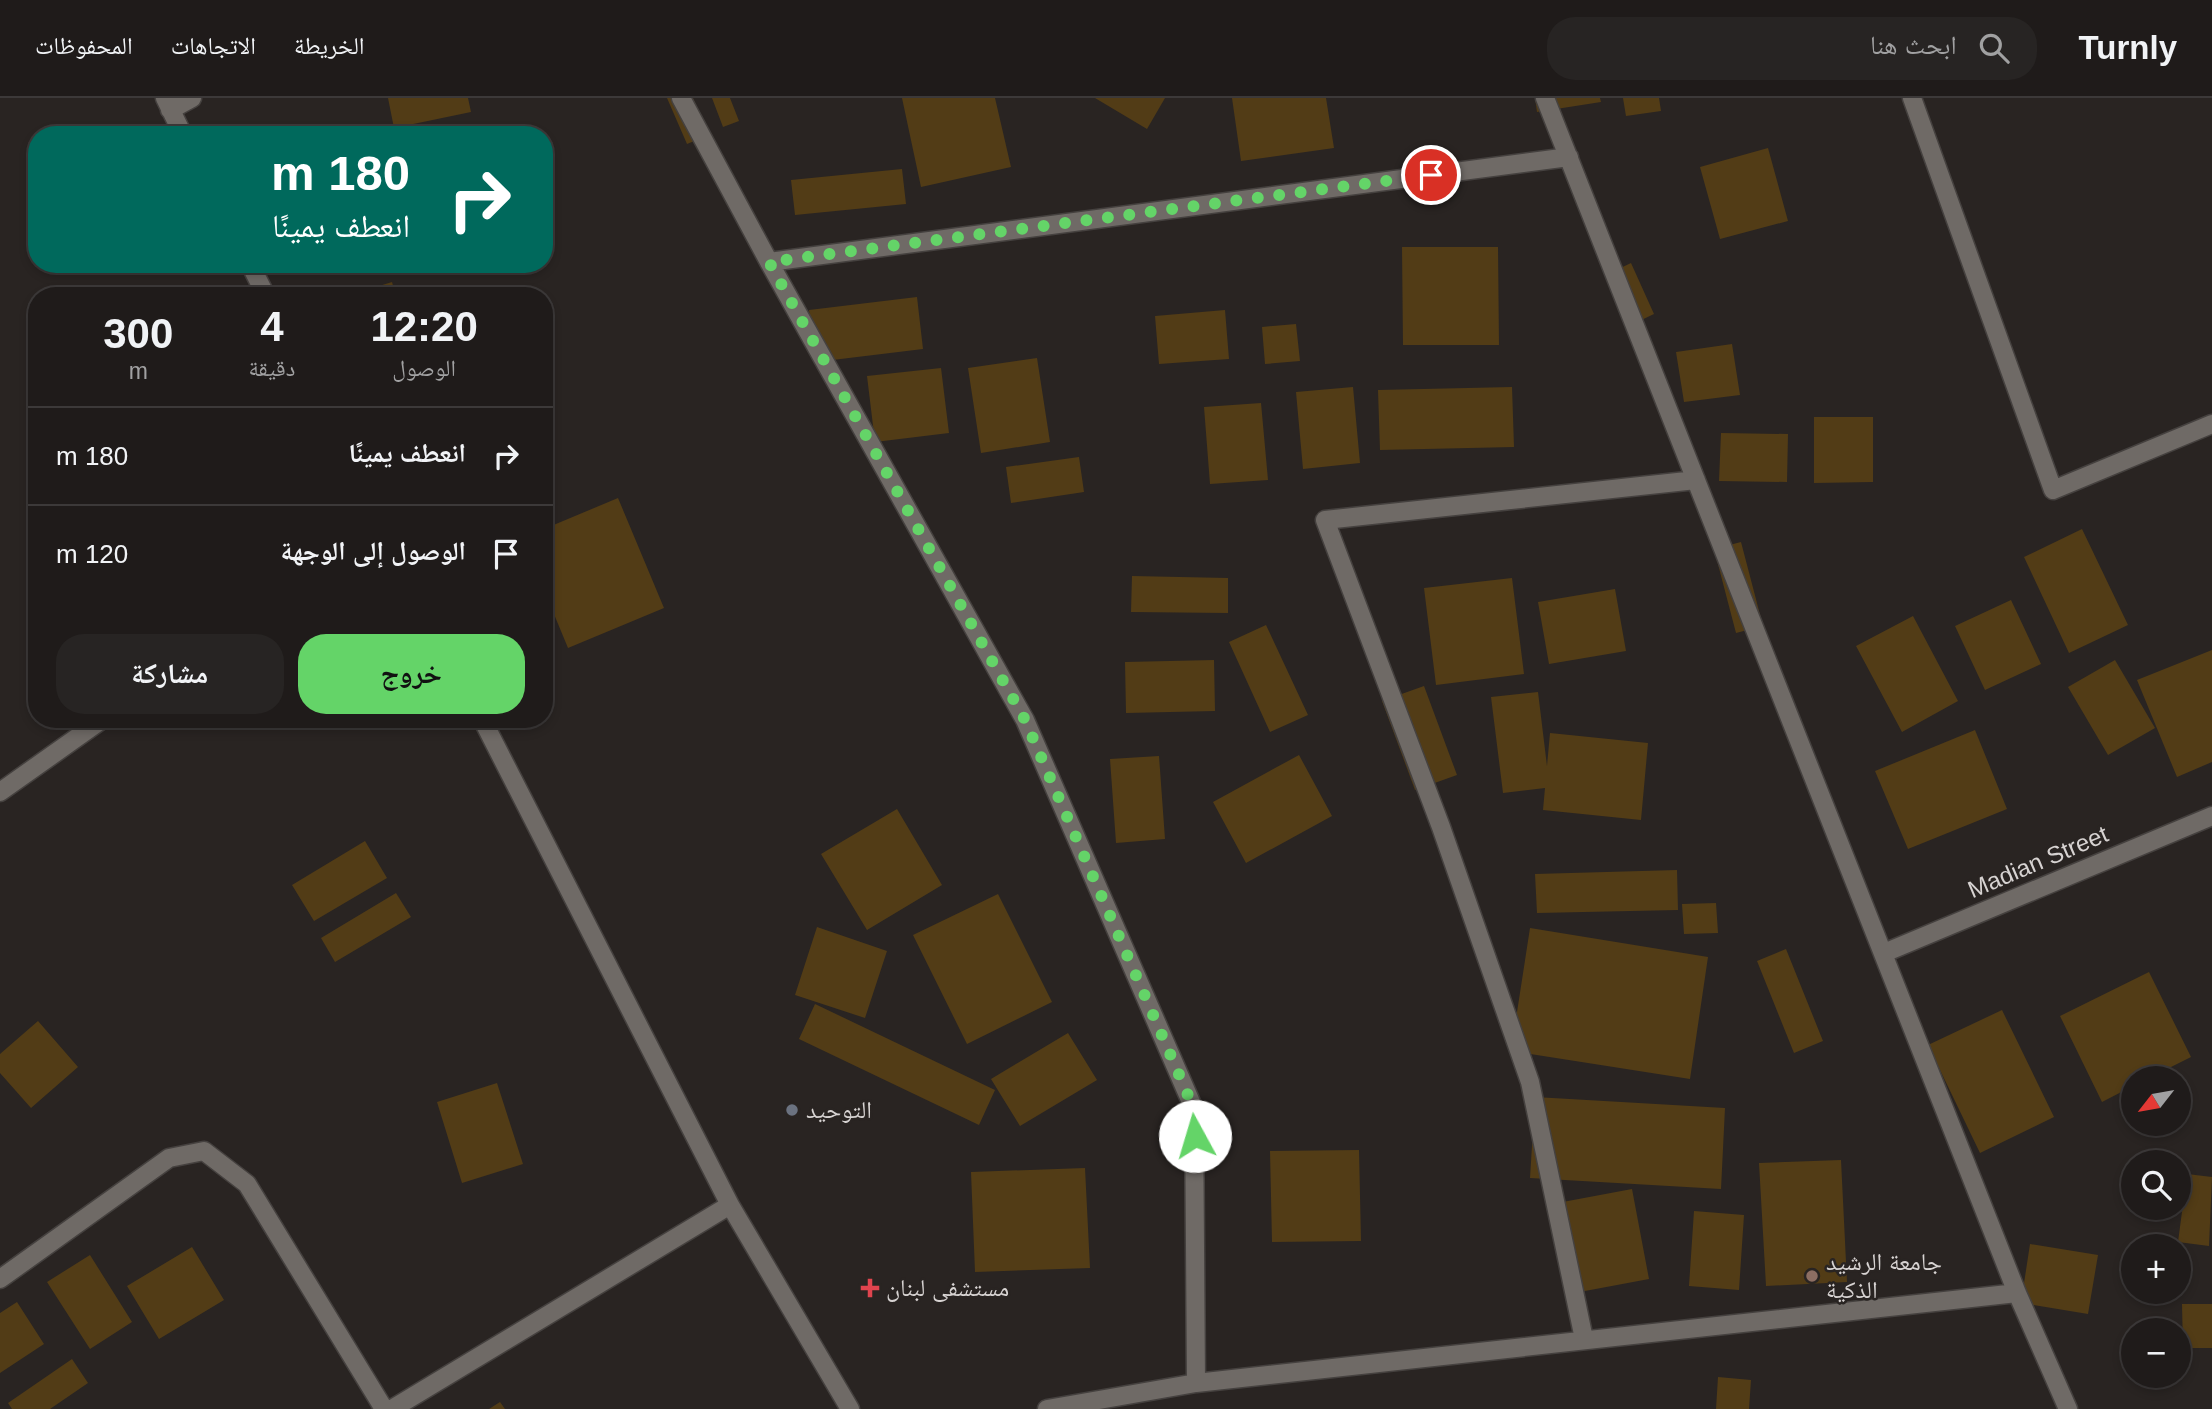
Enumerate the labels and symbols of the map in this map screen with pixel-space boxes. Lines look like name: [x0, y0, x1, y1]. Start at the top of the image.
pin: [1401, 145, 1461, 205]
street label: Madian Street: [1964, 820, 2112, 903]
north arrow: [2121, 1066, 2191, 1136]
place label: التوحيد: [806, 1096, 872, 1123]
position arrow: [1158, 1099, 1232, 1173]
marker: التوحيد: [784, 1102, 800, 1118]
place label: جامعة الرشيد الذكية: [1826, 1248, 1942, 1303]
marker: جامعة الرشيد الذكية: [1804, 1268, 1820, 1284]
place label: مستشفى لبنان: [886, 1274, 1009, 1302]
marker: مستشفى لبنان: [860, 1278, 880, 1298]

